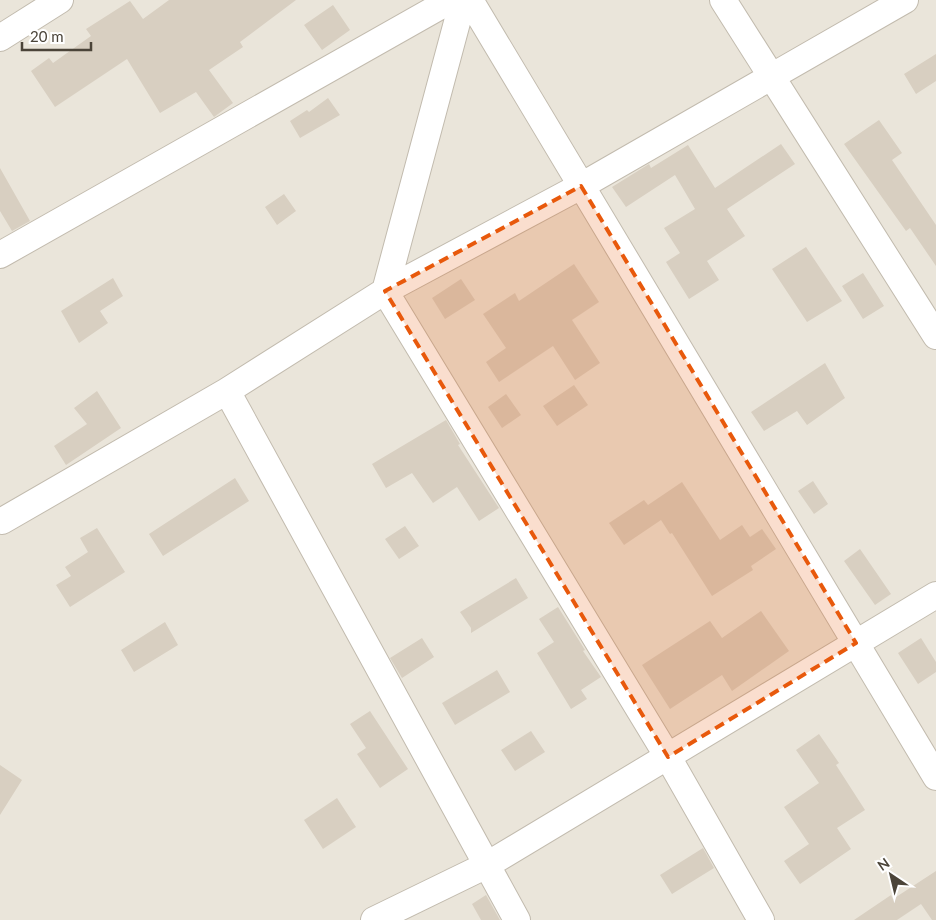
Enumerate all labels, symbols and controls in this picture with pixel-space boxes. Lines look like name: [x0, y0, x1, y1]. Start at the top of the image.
scale bar: [22, 20, 91, 52]
text: 20 m: [30, 27, 64, 45]
north arrow: [866, 850, 916, 900]
text: N: [874, 854, 893, 874]

